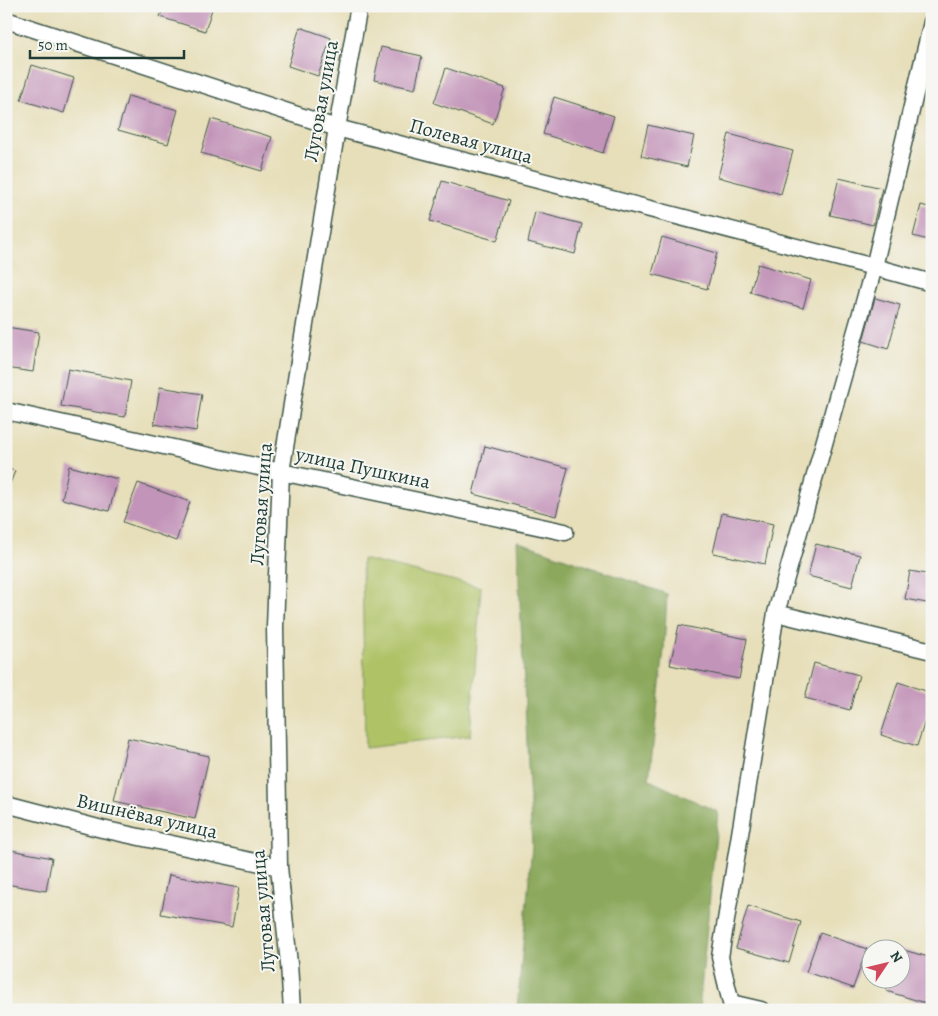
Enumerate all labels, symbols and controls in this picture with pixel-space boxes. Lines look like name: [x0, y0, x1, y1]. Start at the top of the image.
scale bar: [30, 28, 184, 60]
text: 50 m: [38, 35, 68, 55]
street label: Луговая улица: [297, 37, 345, 164]
street label: Полевая улица: [406, 112, 536, 171]
street label: улица Пушкина: [292, 440, 434, 496]
street label: Луговая улица: [243, 441, 279, 566]
street label: Вишнёвая улица: [74, 787, 221, 846]
street label: Луговая улица: [244, 848, 282, 974]
north arrow: [860, 938, 910, 988]
text: N: [886, 947, 907, 966]

